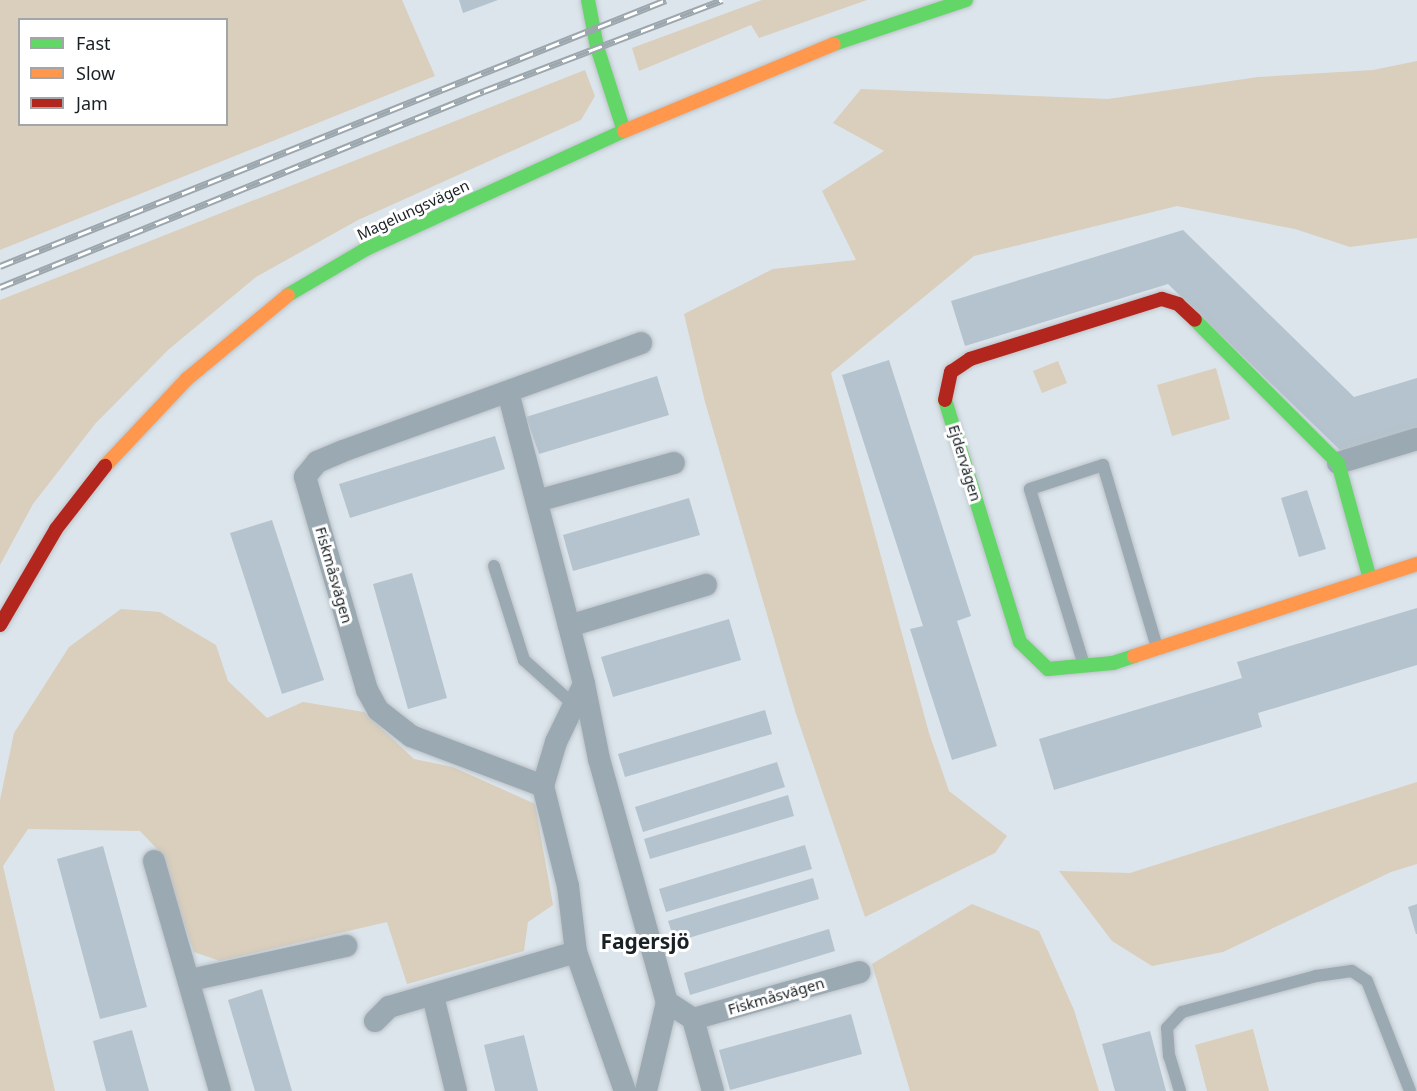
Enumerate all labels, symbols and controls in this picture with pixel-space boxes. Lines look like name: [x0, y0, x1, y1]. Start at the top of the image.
legend: [18, 18, 228, 126]
text: Fast: [76, 31, 111, 55]
text: Slow: [76, 61, 115, 85]
text: Jam: [76, 91, 108, 115]
street label: Magelungsvägen: [354, 176, 472, 244]
street label: Ejdervägen: [945, 423, 985, 503]
street label: Fiskmåsvägen: [312, 525, 356, 625]
district label: Fagersjö: [600, 928, 690, 954]
street label: Fiskmåsvägen: [726, 974, 826, 1018]

